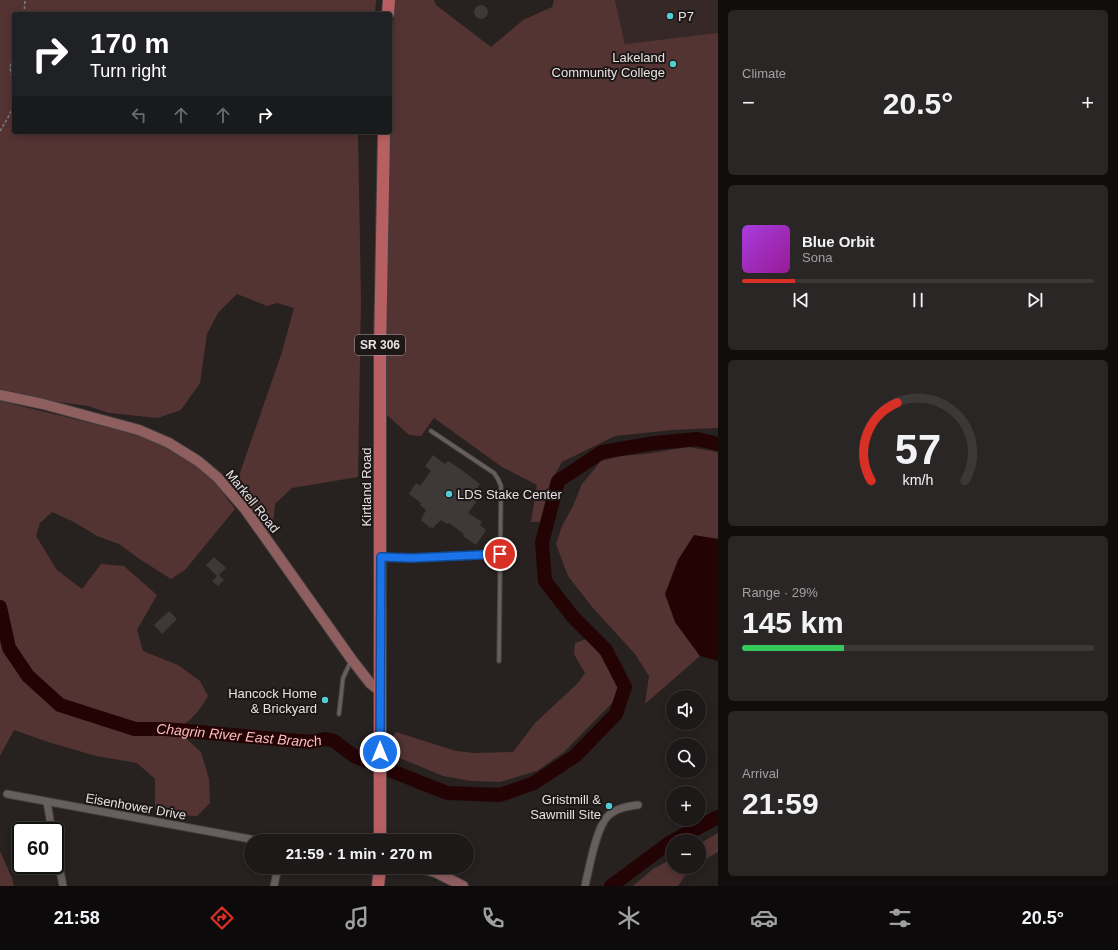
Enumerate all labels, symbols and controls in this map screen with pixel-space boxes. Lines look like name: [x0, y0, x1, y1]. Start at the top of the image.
place label: P7: [678, 9, 694, 24]
marker: P7: [665, 11, 675, 21]
icon: right: [24, 28, 76, 80]
text: 170 m: [90, 28, 169, 59]
place label: Lakeland Community College: [552, 50, 665, 80]
marker: Lakeland Community College: [668, 59, 678, 69]
text: Turn right: [90, 61, 166, 81]
text: Climate: [742, 66, 786, 81]
text: 20.5°: [883, 87, 953, 120]
text: −: [742, 90, 755, 115]
text: +: [1081, 90, 1094, 115]
icon: left: [128, 104, 150, 126]
icon: ahead: [170, 104, 192, 126]
icon: ahead: [212, 104, 234, 126]
icon: right: [254, 104, 276, 126]
text: Blue Orbit: [802, 233, 875, 250]
text: Sona: [802, 250, 832, 265]
icon: previous: [790, 289, 812, 311]
icon: pause: [907, 289, 929, 311]
icon: next: [1024, 289, 1046, 311]
road number: SR 306: [355, 335, 405, 355]
text: 57: [895, 426, 941, 473]
street label: Kirtland Road: [359, 448, 374, 526]
street label: Markell Road: [223, 467, 283, 536]
text: km/h: [903, 472, 934, 488]
place label: LDS Stake Center: [457, 487, 562, 502]
marker: LDS Stake Center: [444, 489, 454, 499]
pin: [483, 537, 517, 571]
icon: arrive: [489, 543, 511, 565]
text: Range · 29%: [742, 585, 818, 600]
text: 145 km: [742, 606, 844, 639]
place label: Hancock Home & Brickyard: [228, 686, 317, 716]
map controls: [666, 690, 706, 874]
button: sound: [666, 690, 706, 730]
marker: Hancock Home & Brickyard: [320, 695, 330, 705]
water label: Chagrin River East Branch: [156, 721, 323, 750]
position arrow: [359, 731, 401, 773]
button: search: [666, 738, 706, 778]
text: Arrival: [742, 766, 779, 781]
button: +: [666, 786, 706, 826]
text: 21:59: [742, 787, 819, 820]
street label: Eisenhower Drive: [84, 790, 187, 823]
place label: Gristmill & Sawmill Site: [530, 792, 601, 822]
marker: Gristmill & Sawmill Site: [604, 801, 614, 811]
speed limit sign: 60: [12, 822, 64, 874]
button: −: [666, 834, 706, 874]
text: 21:59 · 1 min · 270 m: [286, 845, 432, 862]
icon: directions: [208, 904, 236, 932]
icon: music: [343, 904, 371, 932]
icon: phone: [479, 904, 507, 932]
icon: climate: [615, 904, 643, 932]
icon: car: [750, 904, 778, 932]
icon: filters: [886, 904, 914, 932]
text: 21:58: [54, 908, 100, 928]
text: 20.5°: [1022, 908, 1064, 928]

